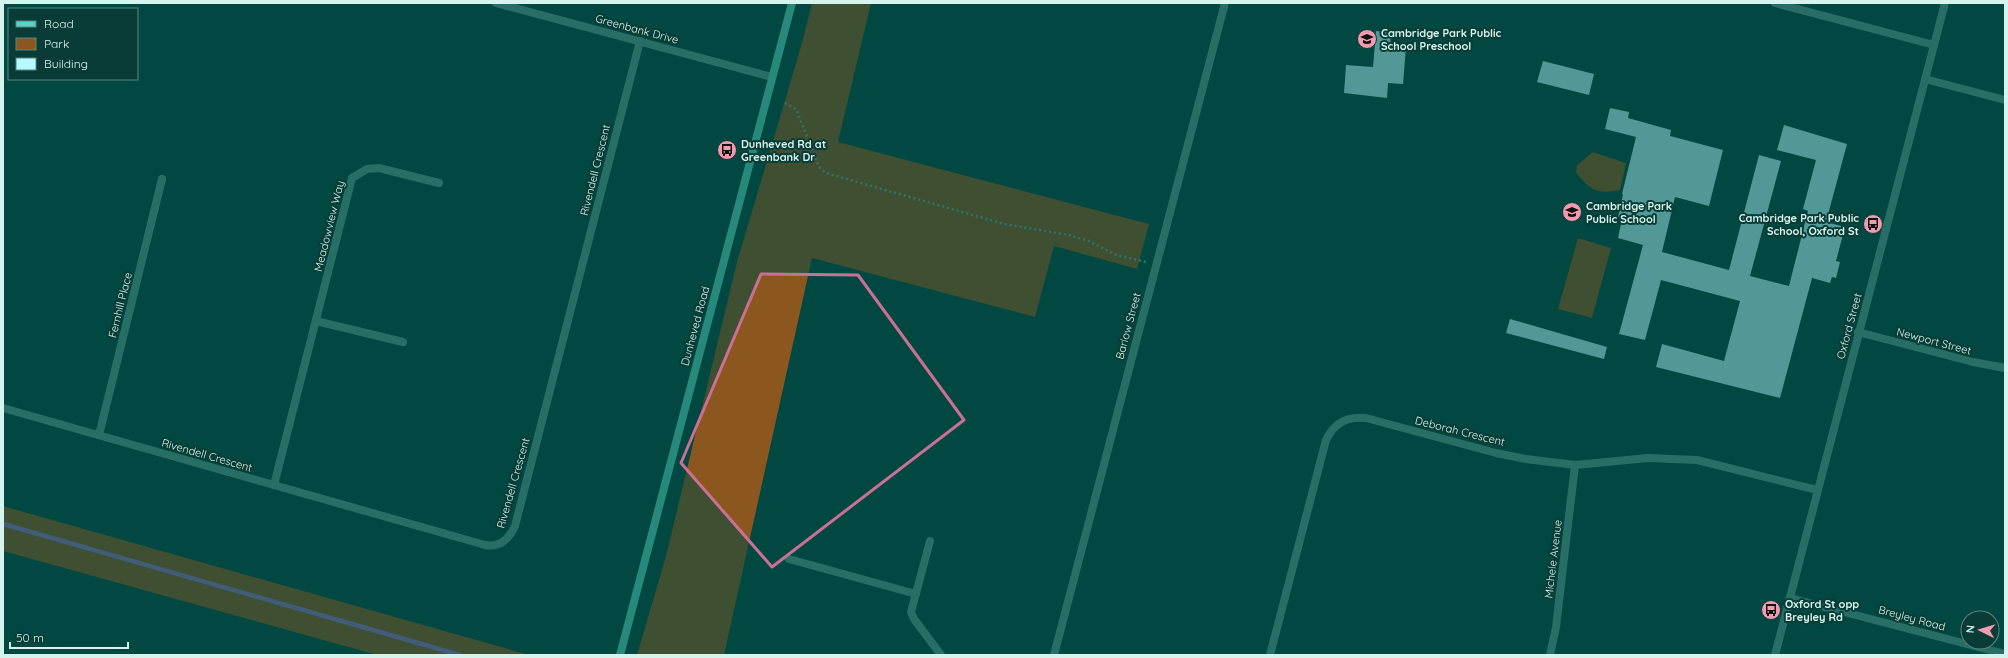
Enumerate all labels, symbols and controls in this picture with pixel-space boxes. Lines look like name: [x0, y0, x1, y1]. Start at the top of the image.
legend: [8, 8, 138, 80]
street label: Greenbank Drive: [594, 11, 680, 47]
text: Road: [44, 16, 74, 31]
place label: Cambridge Park Public School Preschool: [1381, 26, 1502, 53]
school or university icon: Cambridge Park Public School Preschool: [1356, 28, 1378, 50]
text: Park: [44, 36, 69, 51]
text: Building: [44, 56, 88, 71]
street label: Rivendell Crescent: [577, 123, 613, 217]
place label: Dunheved Rd at Greenbank Dr: [741, 137, 826, 164]
bus stop icon: Dunheved Rd at Greenbank Dr: [716, 139, 738, 161]
street label: Meadowview Way: [311, 179, 347, 273]
place label: Cambridge Park Public School: [1586, 199, 1672, 226]
school or university icon: Cambridge Park Public School: [1561, 201, 1583, 223]
place label: Cambridge Park Public School, Oxford St: [1739, 211, 1859, 238]
bus stop icon: Cambridge Park Public School, Oxford St: [1862, 213, 1884, 235]
street label: Fernhill Place: [105, 271, 135, 339]
street label: Dunheved Road: [678, 285, 712, 367]
street label: Barlow Street: [1112, 291, 1144, 361]
street label: Oxford Street: [1833, 291, 1865, 360]
street label: Newport Street: [1895, 324, 1973, 358]
street label: Deborah Crescent: [1414, 413, 1507, 449]
street label: Rivendell Crescent: [160, 435, 254, 475]
street label: Rivendell Crescent: [493, 436, 533, 530]
street label: Michele Avenue: [1541, 519, 1565, 599]
place label: Oxford St opp Breyley Rd: [1785, 597, 1859, 624]
bus stop icon: Oxford St opp Breyley Rd: [1760, 599, 1782, 621]
street label: Breyley Road: [1877, 602, 1947, 634]
north arrow: [1960, 610, 2000, 650]
scale bar: [10, 624, 128, 650]
text: N: [1963, 624, 1977, 634]
text: 50 m: [16, 630, 44, 645]

